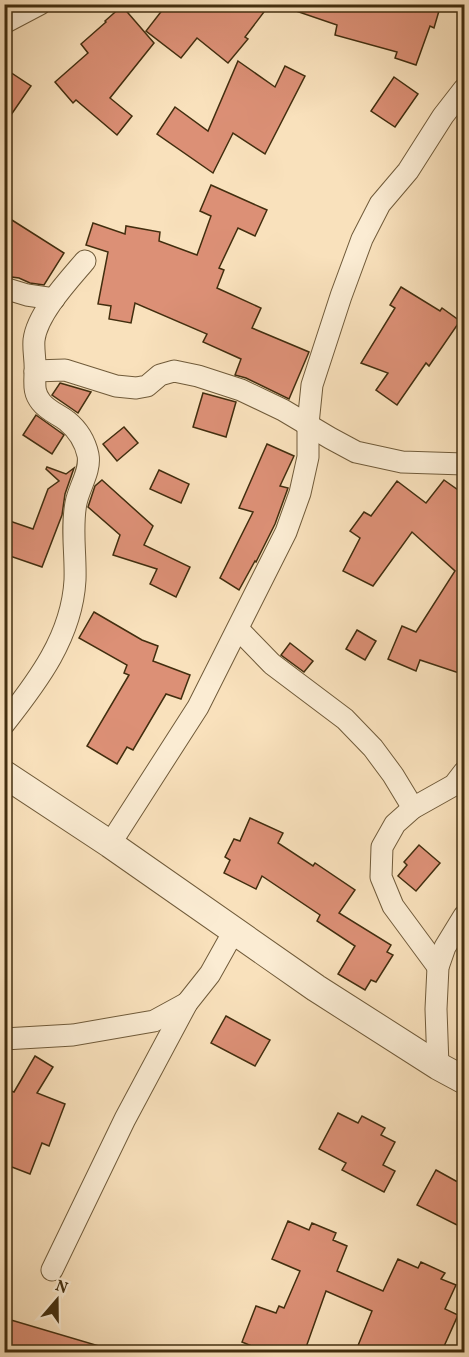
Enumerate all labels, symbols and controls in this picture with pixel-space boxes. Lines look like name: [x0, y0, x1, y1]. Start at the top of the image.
north arrow: [27, 1270, 87, 1330]
text: N: [52, 1275, 71, 1300]

